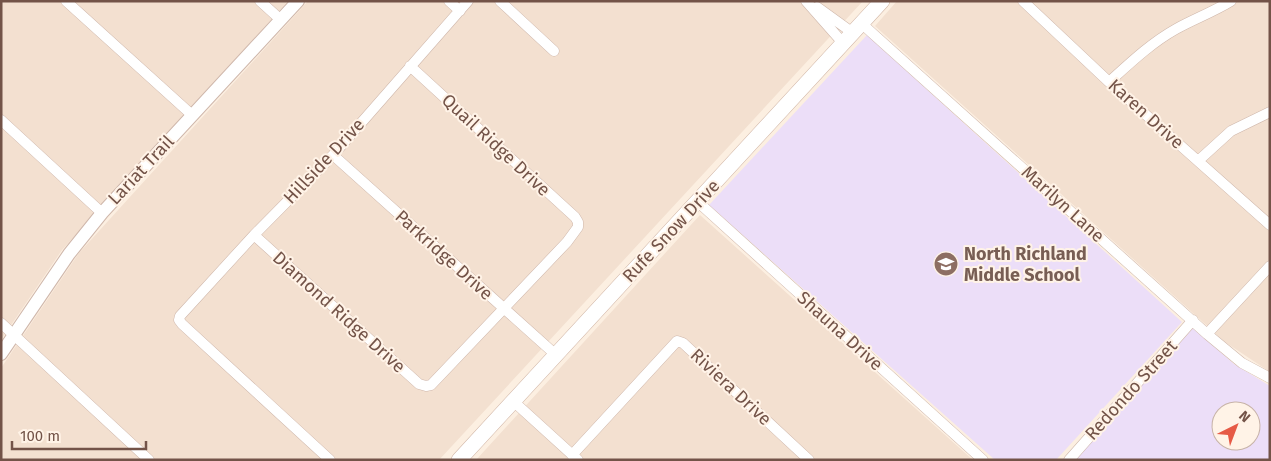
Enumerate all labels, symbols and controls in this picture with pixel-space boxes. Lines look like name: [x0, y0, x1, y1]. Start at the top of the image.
street label: Karen Drive: [1104, 74, 1188, 154]
street label: Quail Ridge Drive: [437, 89, 555, 201]
street label: Hillside Drive: [279, 114, 369, 208]
street label: Lariat Trail: [103, 131, 179, 209]
street label: Marilyn Lane: [1017, 161, 1109, 247]
street label: Rufe Snow Drive: [618, 175, 724, 287]
street label: Parkridge Drive: [391, 205, 497, 305]
place label: North Richland Middle School: [964, 243, 1087, 286]
street label: Diamond Ridge Drive: [268, 247, 410, 377]
school or university icon: North Richland Middle School: [933, 251, 959, 277]
street label: Shauna Drive: [793, 287, 887, 375]
street label: Redondo Street: [1080, 335, 1182, 445]
street label: Riviera Drive: [686, 344, 776, 430]
north arrow: [1211, 401, 1261, 451]
text: N: [1235, 407, 1254, 426]
scale bar: [12, 418, 146, 450]
text: 100 m: [20, 427, 60, 445]

